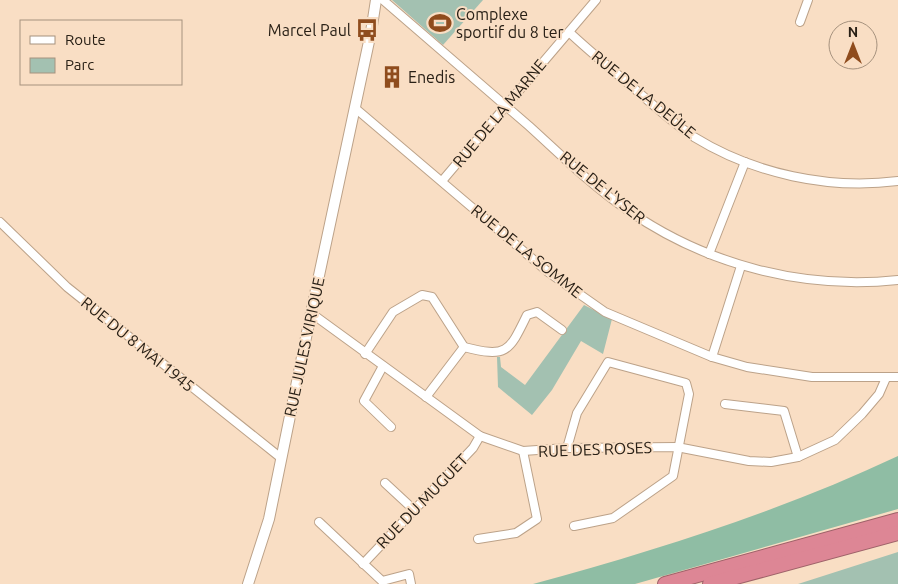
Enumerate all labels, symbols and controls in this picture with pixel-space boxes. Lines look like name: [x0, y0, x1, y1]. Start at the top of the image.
place label: Complexe sportif du 8 ter: [456, 5, 564, 41]
sports icon: Complexe sportif du 8 ter: [427, 10, 453, 36]
bus stop icon: Marcel Paul: [354, 17, 380, 43]
legend: [20, 20, 182, 85]
north arrow: [828, 20, 878, 70]
place label: Marcel Paul: [268, 21, 351, 39]
text: N: [848, 24, 858, 40]
text: Route: [65, 31, 106, 48]
street label: RUE DE LA DEÛLE: [588, 46, 700, 141]
text: Parc: [65, 56, 94, 73]
street label: RUE DE LA MARNE: [449, 56, 549, 170]
building icon: Enedis: [379, 64, 405, 90]
place label: Enedis: [408, 68, 455, 86]
street label: RUE DE L'YSER: [557, 147, 649, 227]
street label: RUE DE LA SOMME: [468, 201, 586, 301]
street label: RUE JULES VIRIQUE: [280, 276, 328, 418]
street label: RUE DU 8 MAI 1945: [78, 293, 198, 395]
street label: RUE DES ROSES: [538, 438, 652, 460]
street label: RUE DU MUGUET: [373, 450, 471, 552]

